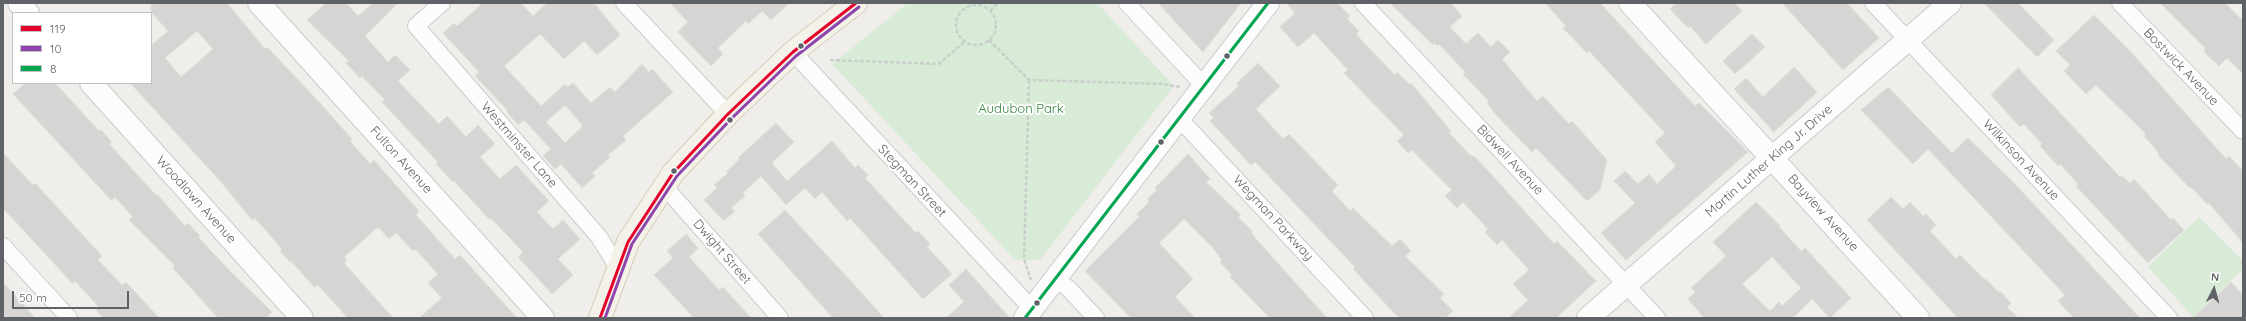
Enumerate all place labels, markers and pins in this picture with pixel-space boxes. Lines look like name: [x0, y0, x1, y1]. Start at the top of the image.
unlabelled marker: [796, 41, 806, 51]
unlabelled marker: [1222, 51, 1232, 61]
unlabelled marker: [725, 115, 735, 125]
unlabelled marker: [1156, 137, 1166, 147]
unlabelled marker: [669, 166, 679, 176]
unlabelled marker: [1032, 298, 1042, 308]

